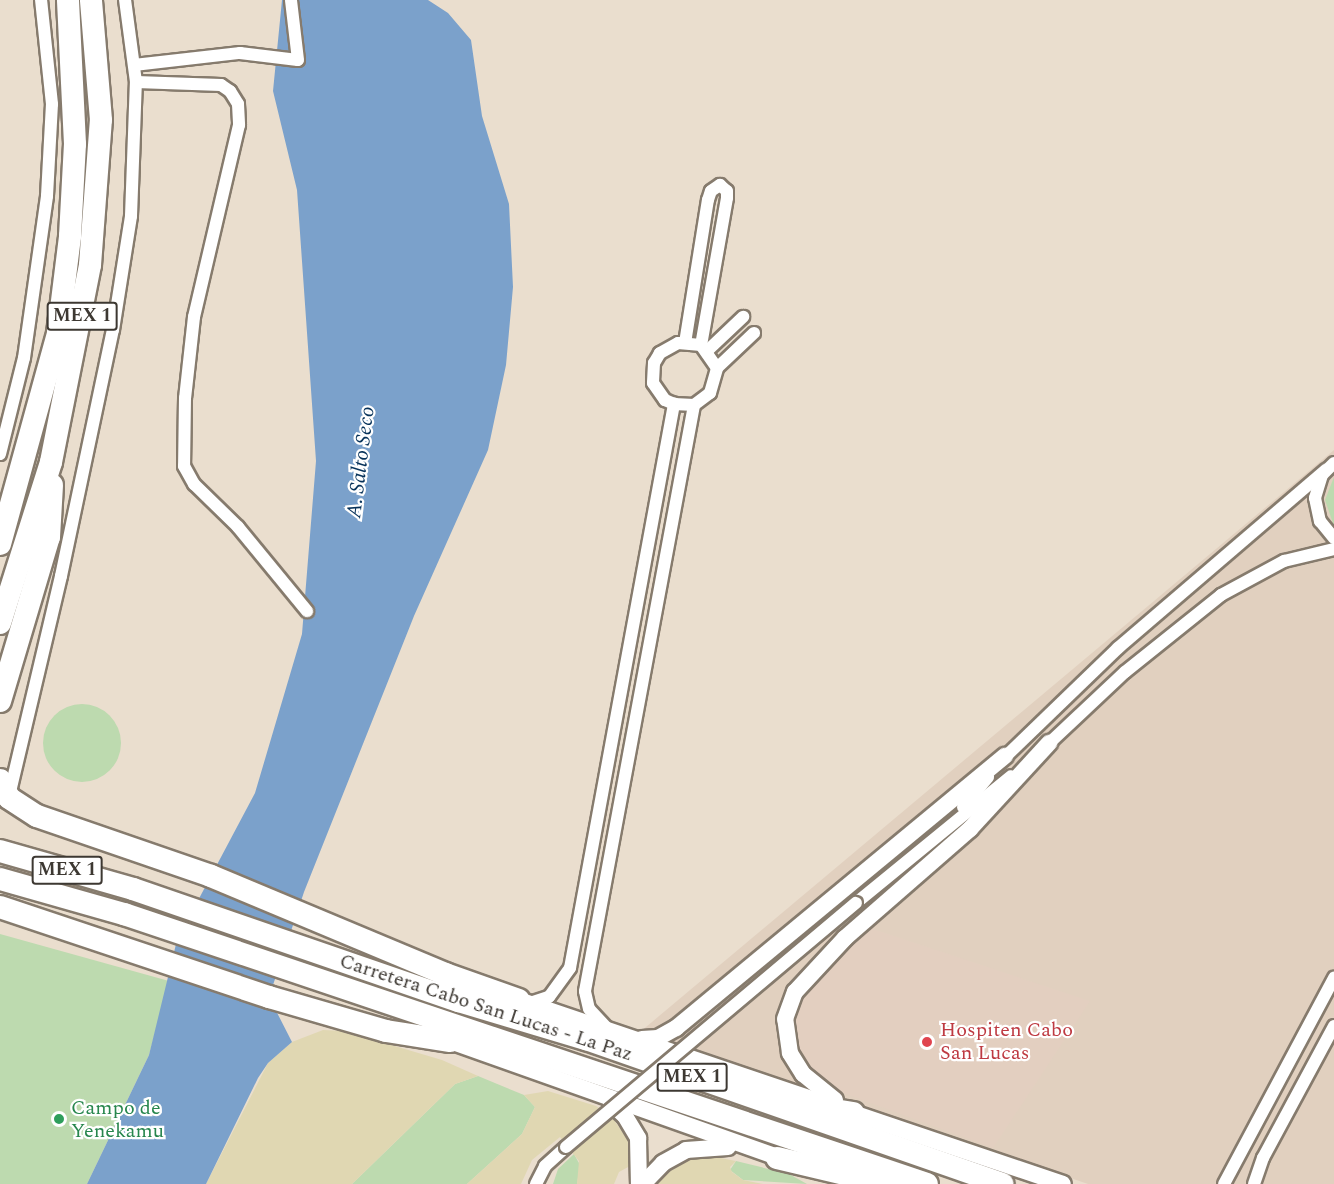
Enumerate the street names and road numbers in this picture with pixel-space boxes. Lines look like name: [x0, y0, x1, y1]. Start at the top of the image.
road number: MEX 1: [46, 301, 118, 331]
road number: MEX 1: [31, 855, 103, 885]
street label: Carretera Cabo San Lucas - La Paz: [336, 949, 636, 1067]
road number: MEX 1: [656, 1062, 728, 1092]

